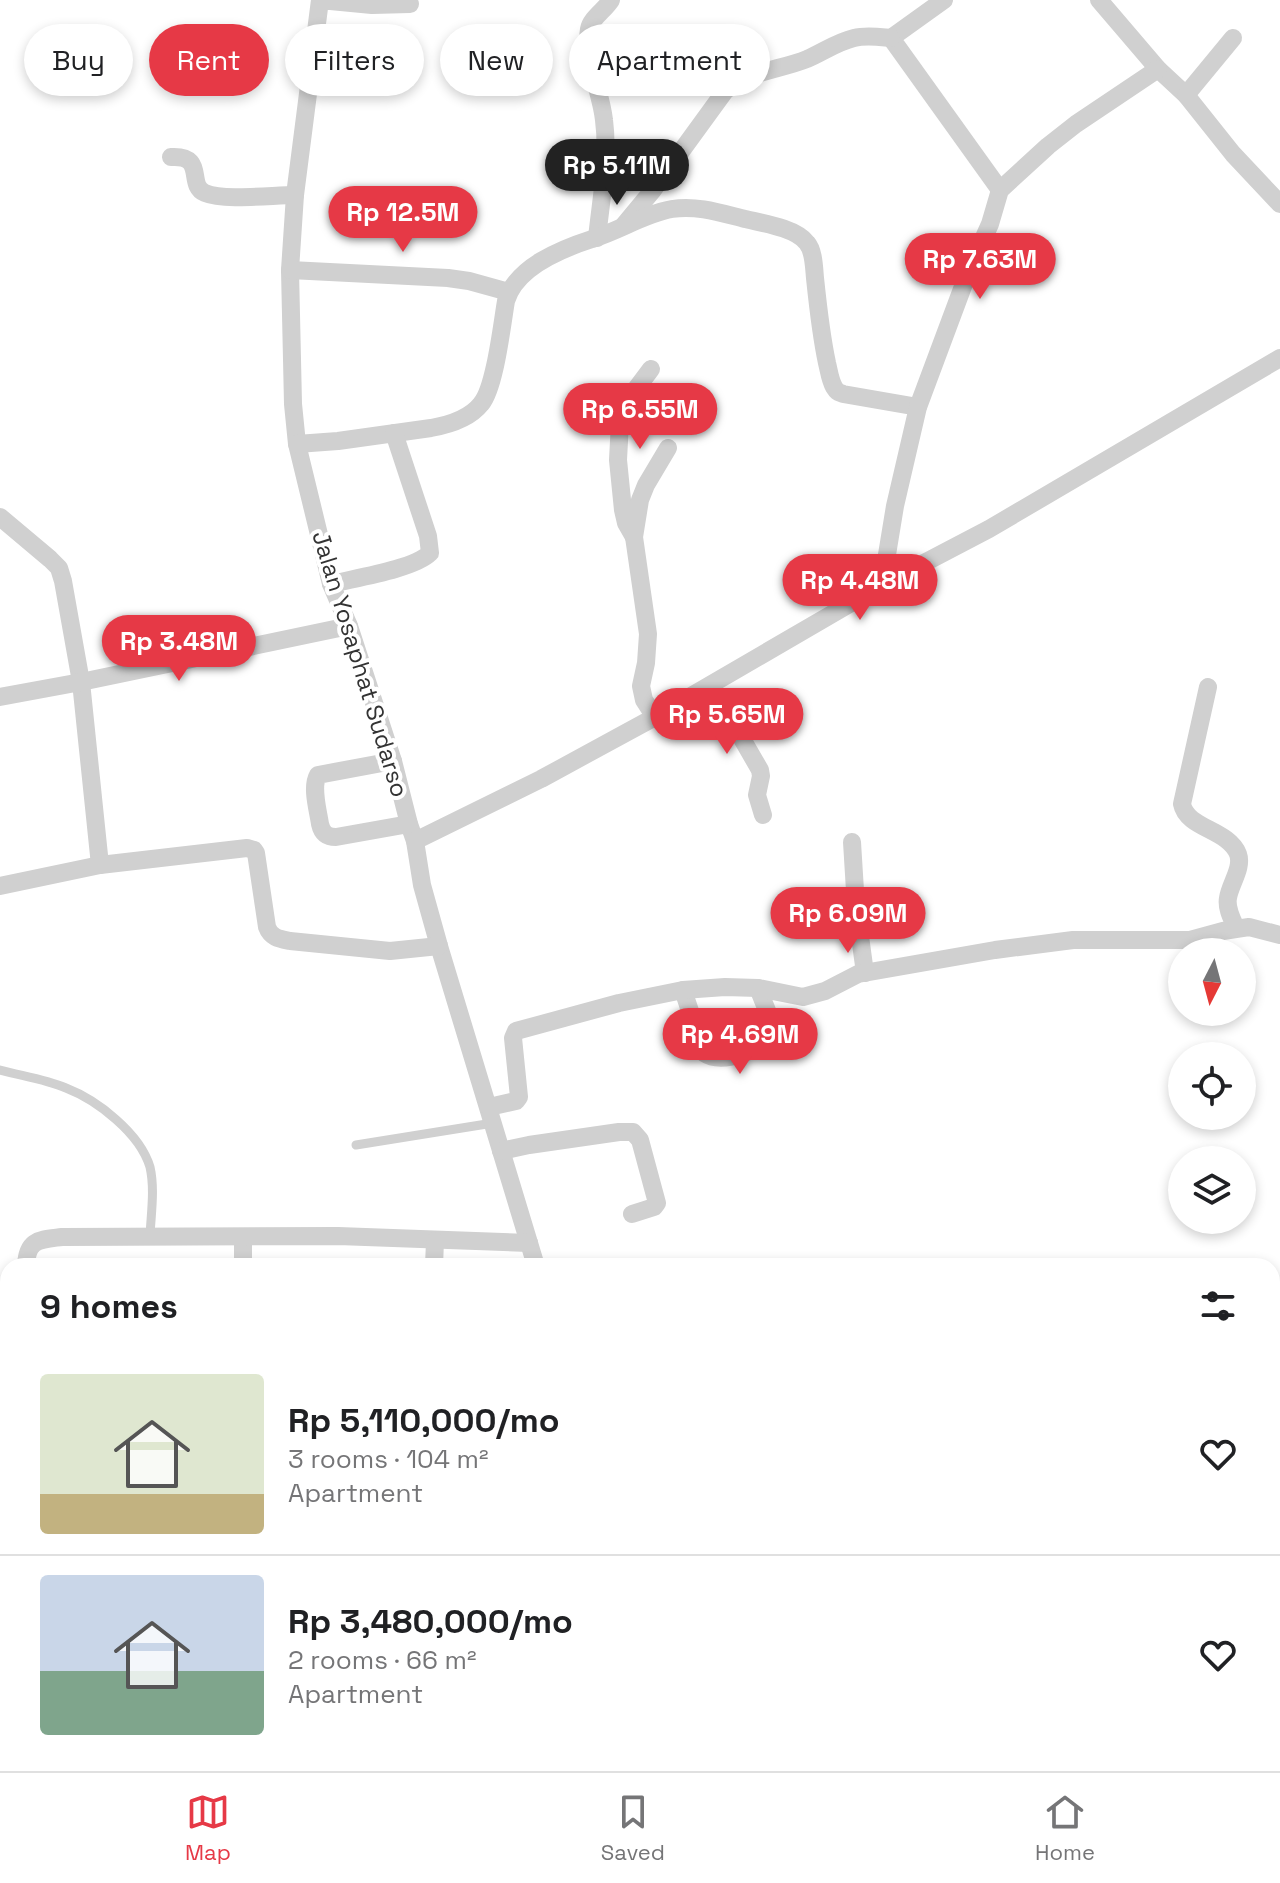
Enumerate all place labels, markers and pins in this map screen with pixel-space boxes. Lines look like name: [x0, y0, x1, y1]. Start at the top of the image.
pin: Rp 5.11M: [534, 139, 700, 207]
pin: Rp 12.5M: [320, 186, 486, 254]
pin: Rp 7.63M: [897, 233, 1063, 301]
pin: Rp 6.55M: [557, 383, 723, 451]
pin: Rp 4.48M: [777, 554, 943, 622]
pin: Rp 3.48M: [96, 615, 262, 683]
pin: Rp 5.65M: [644, 688, 810, 756]
pin: Rp 6.09M: [765, 887, 931, 955]
pin: Rp 4.69M: [657, 1008, 823, 1076]

